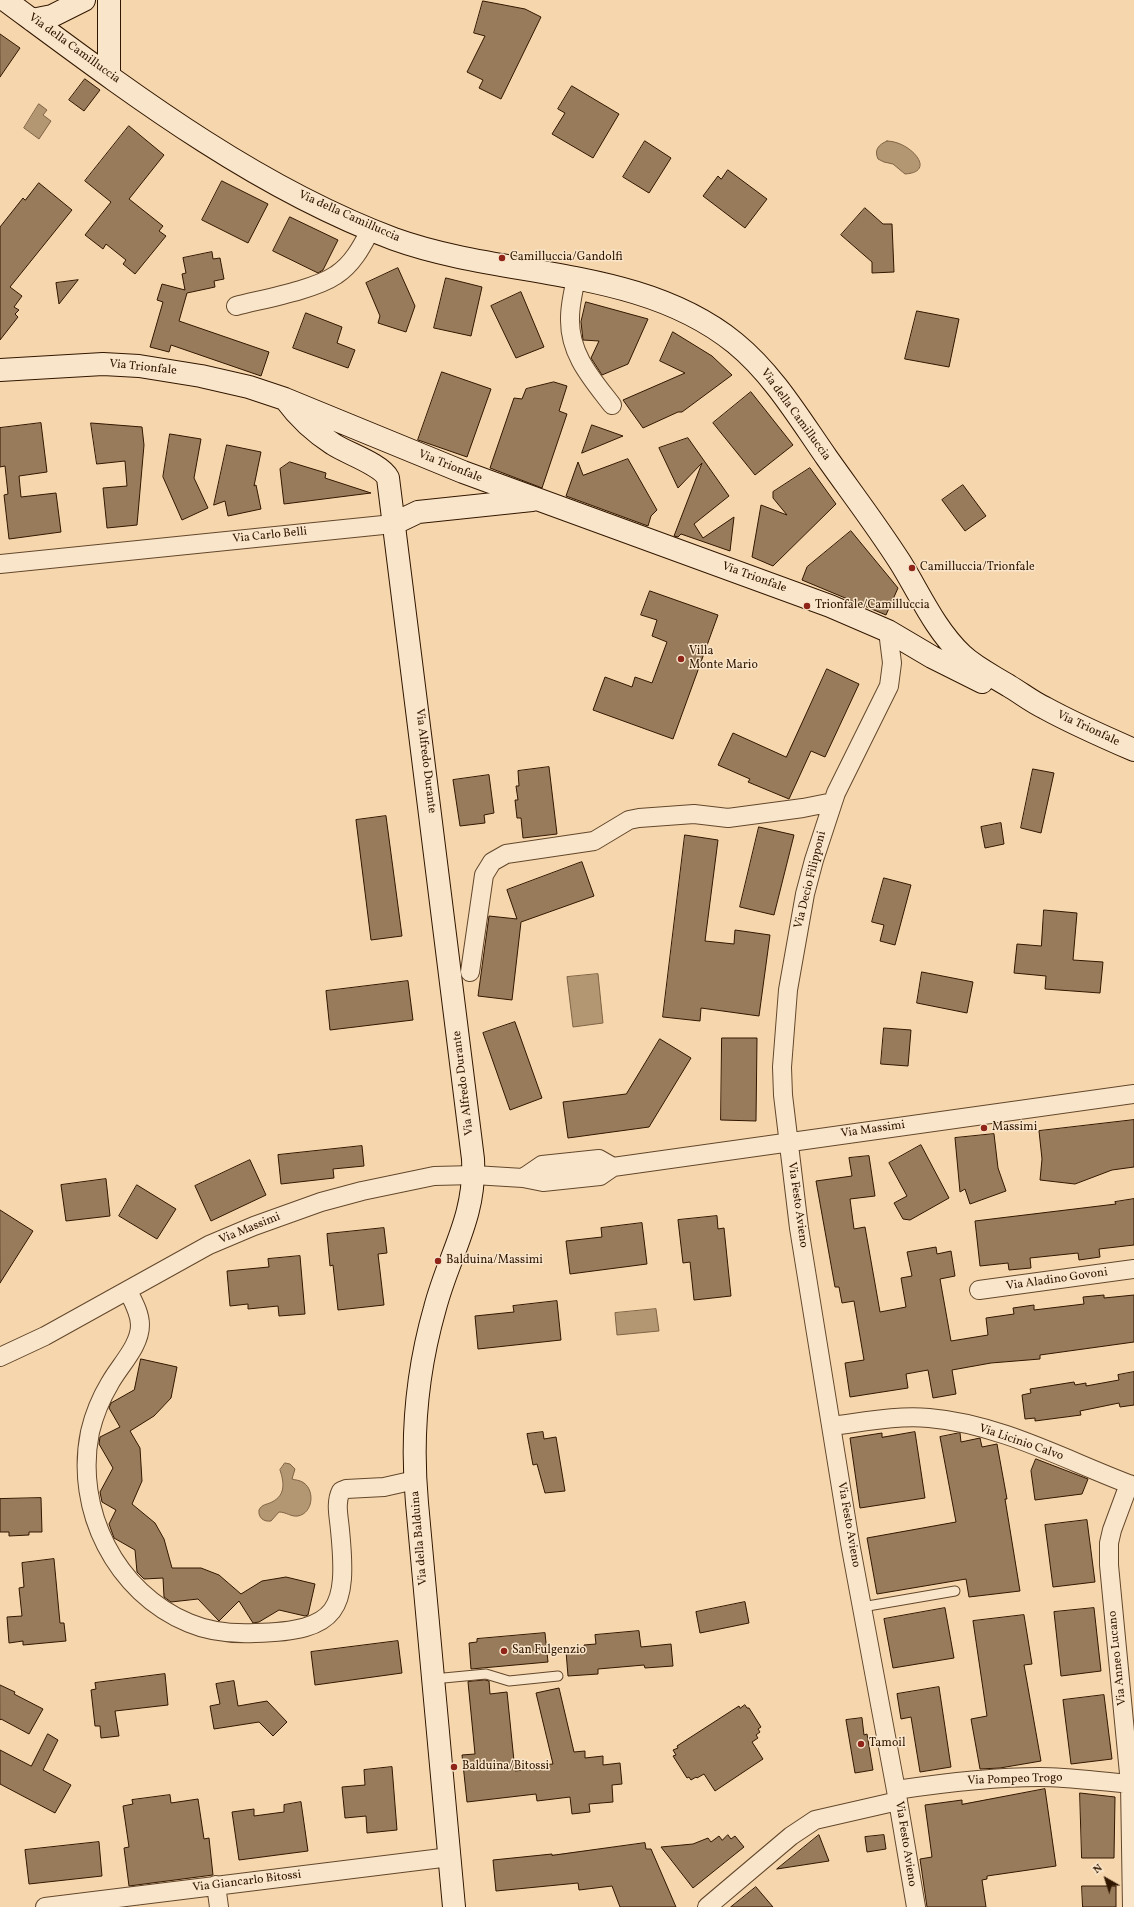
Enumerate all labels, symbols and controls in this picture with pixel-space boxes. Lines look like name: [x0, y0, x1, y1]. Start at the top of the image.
street label: Via della Camilluccia: [25, 11, 123, 87]
street label: Via della Camilluccia: [296, 188, 402, 246]
place label: Camilluccia/Gandolfi: [510, 251, 623, 265]
marker: Camilluccia/Gandolfi: [497, 253, 507, 263]
street label: Via Trionfale: [109, 357, 177, 379]
street label: Via della Camilluccia: [757, 366, 833, 464]
street label: Via Trionfale: [416, 448, 484, 486]
street label: Via Carlo Belli: [232, 525, 308, 547]
street label: Via Trionfale: [720, 560, 788, 596]
place label: Camilluccia/Trionfale: [920, 561, 1035, 575]
marker: Camilluccia/Trionfale: [907, 563, 917, 573]
place label: Trionfale/Camilluccia: [815, 599, 930, 613]
marker: Trionfale/Camilluccia: [802, 601, 812, 611]
place label: Villa Monte Mario: [689, 645, 758, 673]
marker: Villa Monte Mario: [676, 654, 686, 664]
street label: Via Alfredo Durante: [411, 708, 439, 814]
street label: Via Trionfale: [1054, 708, 1122, 750]
street label: Via Decio Filipponi: [792, 830, 830, 930]
street label: Via Alfredo Durante: [450, 1030, 478, 1136]
street label: Via Massimi: [840, 1118, 906, 1142]
place label: Massimi: [992, 1121, 1037, 1135]
marker: Massimi: [979, 1123, 989, 1133]
street label: Via Festo Avieno: [784, 1161, 810, 1249]
street label: Via Massimi: [217, 1210, 283, 1248]
place label: Balduina/Massimi: [446, 1254, 543, 1268]
marker: Balduina/Massimi: [433, 1256, 443, 1266]
street label: Via Aladino Govoni: [1005, 1266, 1109, 1294]
street label: Via Licinio Calvo: [977, 1422, 1065, 1464]
street label: Via Festo Avieno: [833, 1481, 863, 1569]
street label: Via della Balduina: [409, 1490, 431, 1586]
street label: Via Anneo Lucano: [1106, 1610, 1130, 1706]
place label: San Fulgenzio: [512, 1644, 586, 1658]
marker: San Fulgenzio: [499, 1646, 509, 1656]
place label: Tamoil: [869, 1737, 905, 1751]
marker: Tamoil: [856, 1739, 866, 1749]
place label: Balduina/Bitossi: [462, 1760, 549, 1774]
marker: Balduina/Bitossi: [449, 1762, 459, 1772]
street label: Via Pompeo Trogo: [967, 1771, 1063, 1789]
street label: Via Festo Avieno: [891, 1800, 919, 1888]
north arrow: [1086, 1859, 1126, 1899]
text: N: [1090, 1861, 1106, 1878]
street label: Via Giancarlo Bitossi: [192, 1868, 302, 1896]

